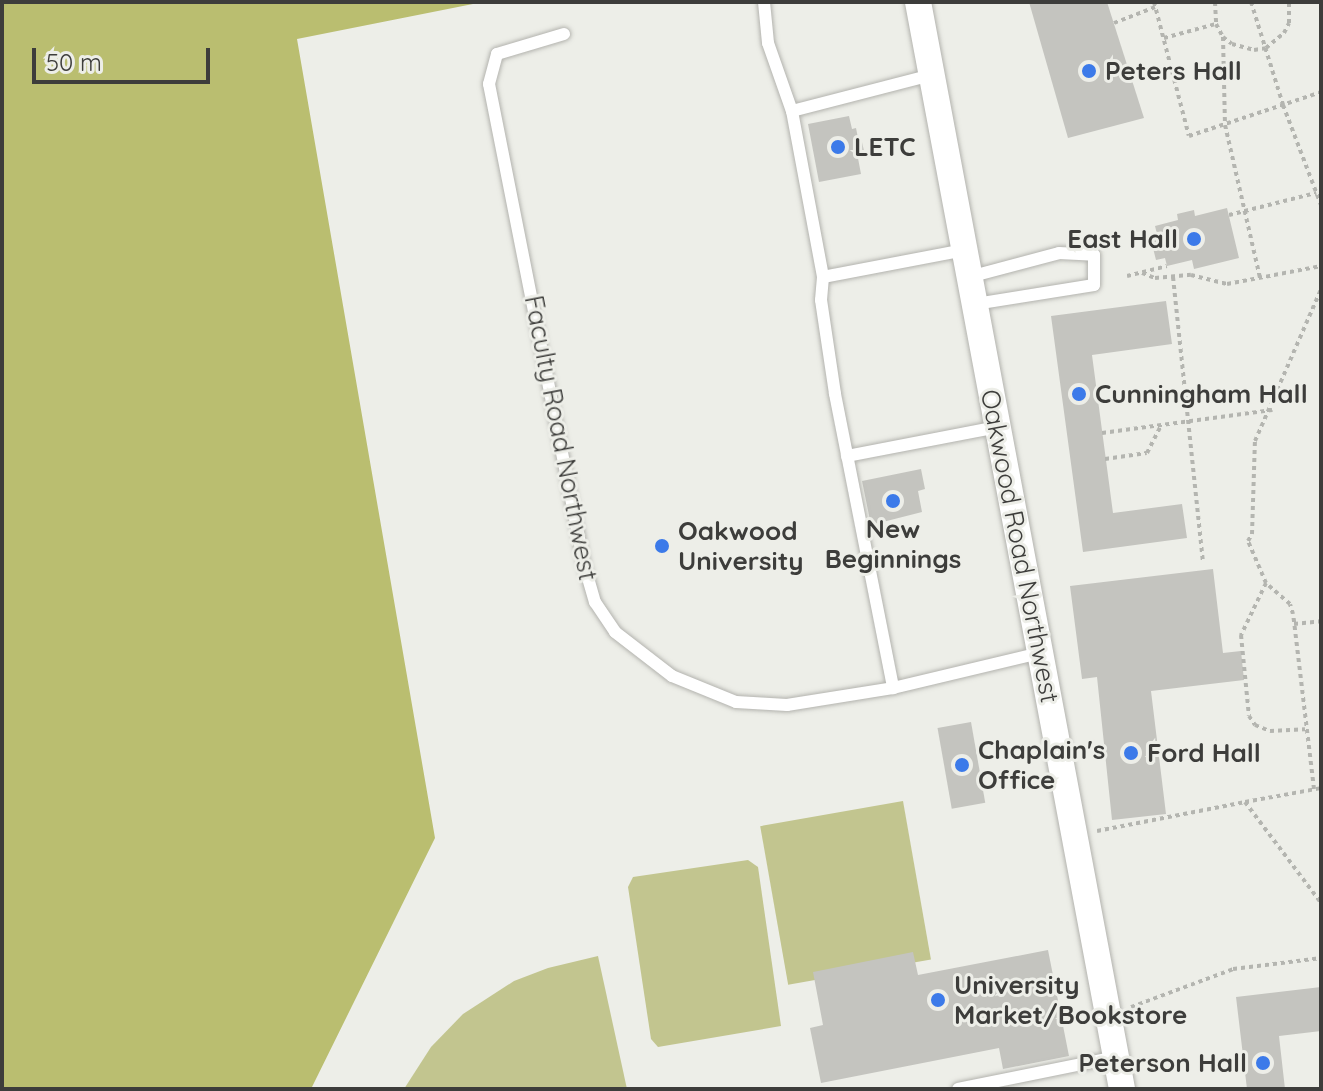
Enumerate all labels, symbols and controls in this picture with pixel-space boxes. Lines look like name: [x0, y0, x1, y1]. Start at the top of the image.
scale bar: [36, 32, 214, 82]
text: 50 m: [46, 47, 102, 77]
place label: Peters Hall: [1105, 55, 1242, 87]
marker: Peters Hall: [1080, 62, 1098, 80]
place label: LETC: [854, 131, 916, 163]
marker: LETC: [829, 138, 847, 156]
place label: East Hall: [1067, 223, 1178, 255]
marker: East Hall: [1185, 230, 1203, 248]
street label: Faculty Road Northwest: [518, 293, 604, 583]
place label: Cunningham Hall: [1095, 378, 1308, 410]
marker: Cunningham Hall: [1070, 385, 1088, 403]
street label: Oakwood Road Northwest: [974, 387, 1066, 705]
marker: New Beginnings: [884, 492, 902, 510]
place label: New Beginnings: [825, 513, 961, 574]
place label: Oakwood University: [678, 515, 804, 576]
marker: Oakwood University: [653, 537, 671, 555]
place label: Chaplain's Office: [978, 734, 1105, 796]
place label: Ford Hall: [1147, 737, 1261, 769]
marker: Ford Hall: [1122, 744, 1140, 762]
marker: Chaplain's Office: [953, 756, 971, 774]
place label: University Market/Bookstore: [954, 969, 1187, 1030]
marker: University Market/Bookstore: [929, 991, 947, 1009]
place label: Peterson Hall: [1079, 1047, 1247, 1079]
marker: Peterson Hall: [1254, 1054, 1272, 1072]

